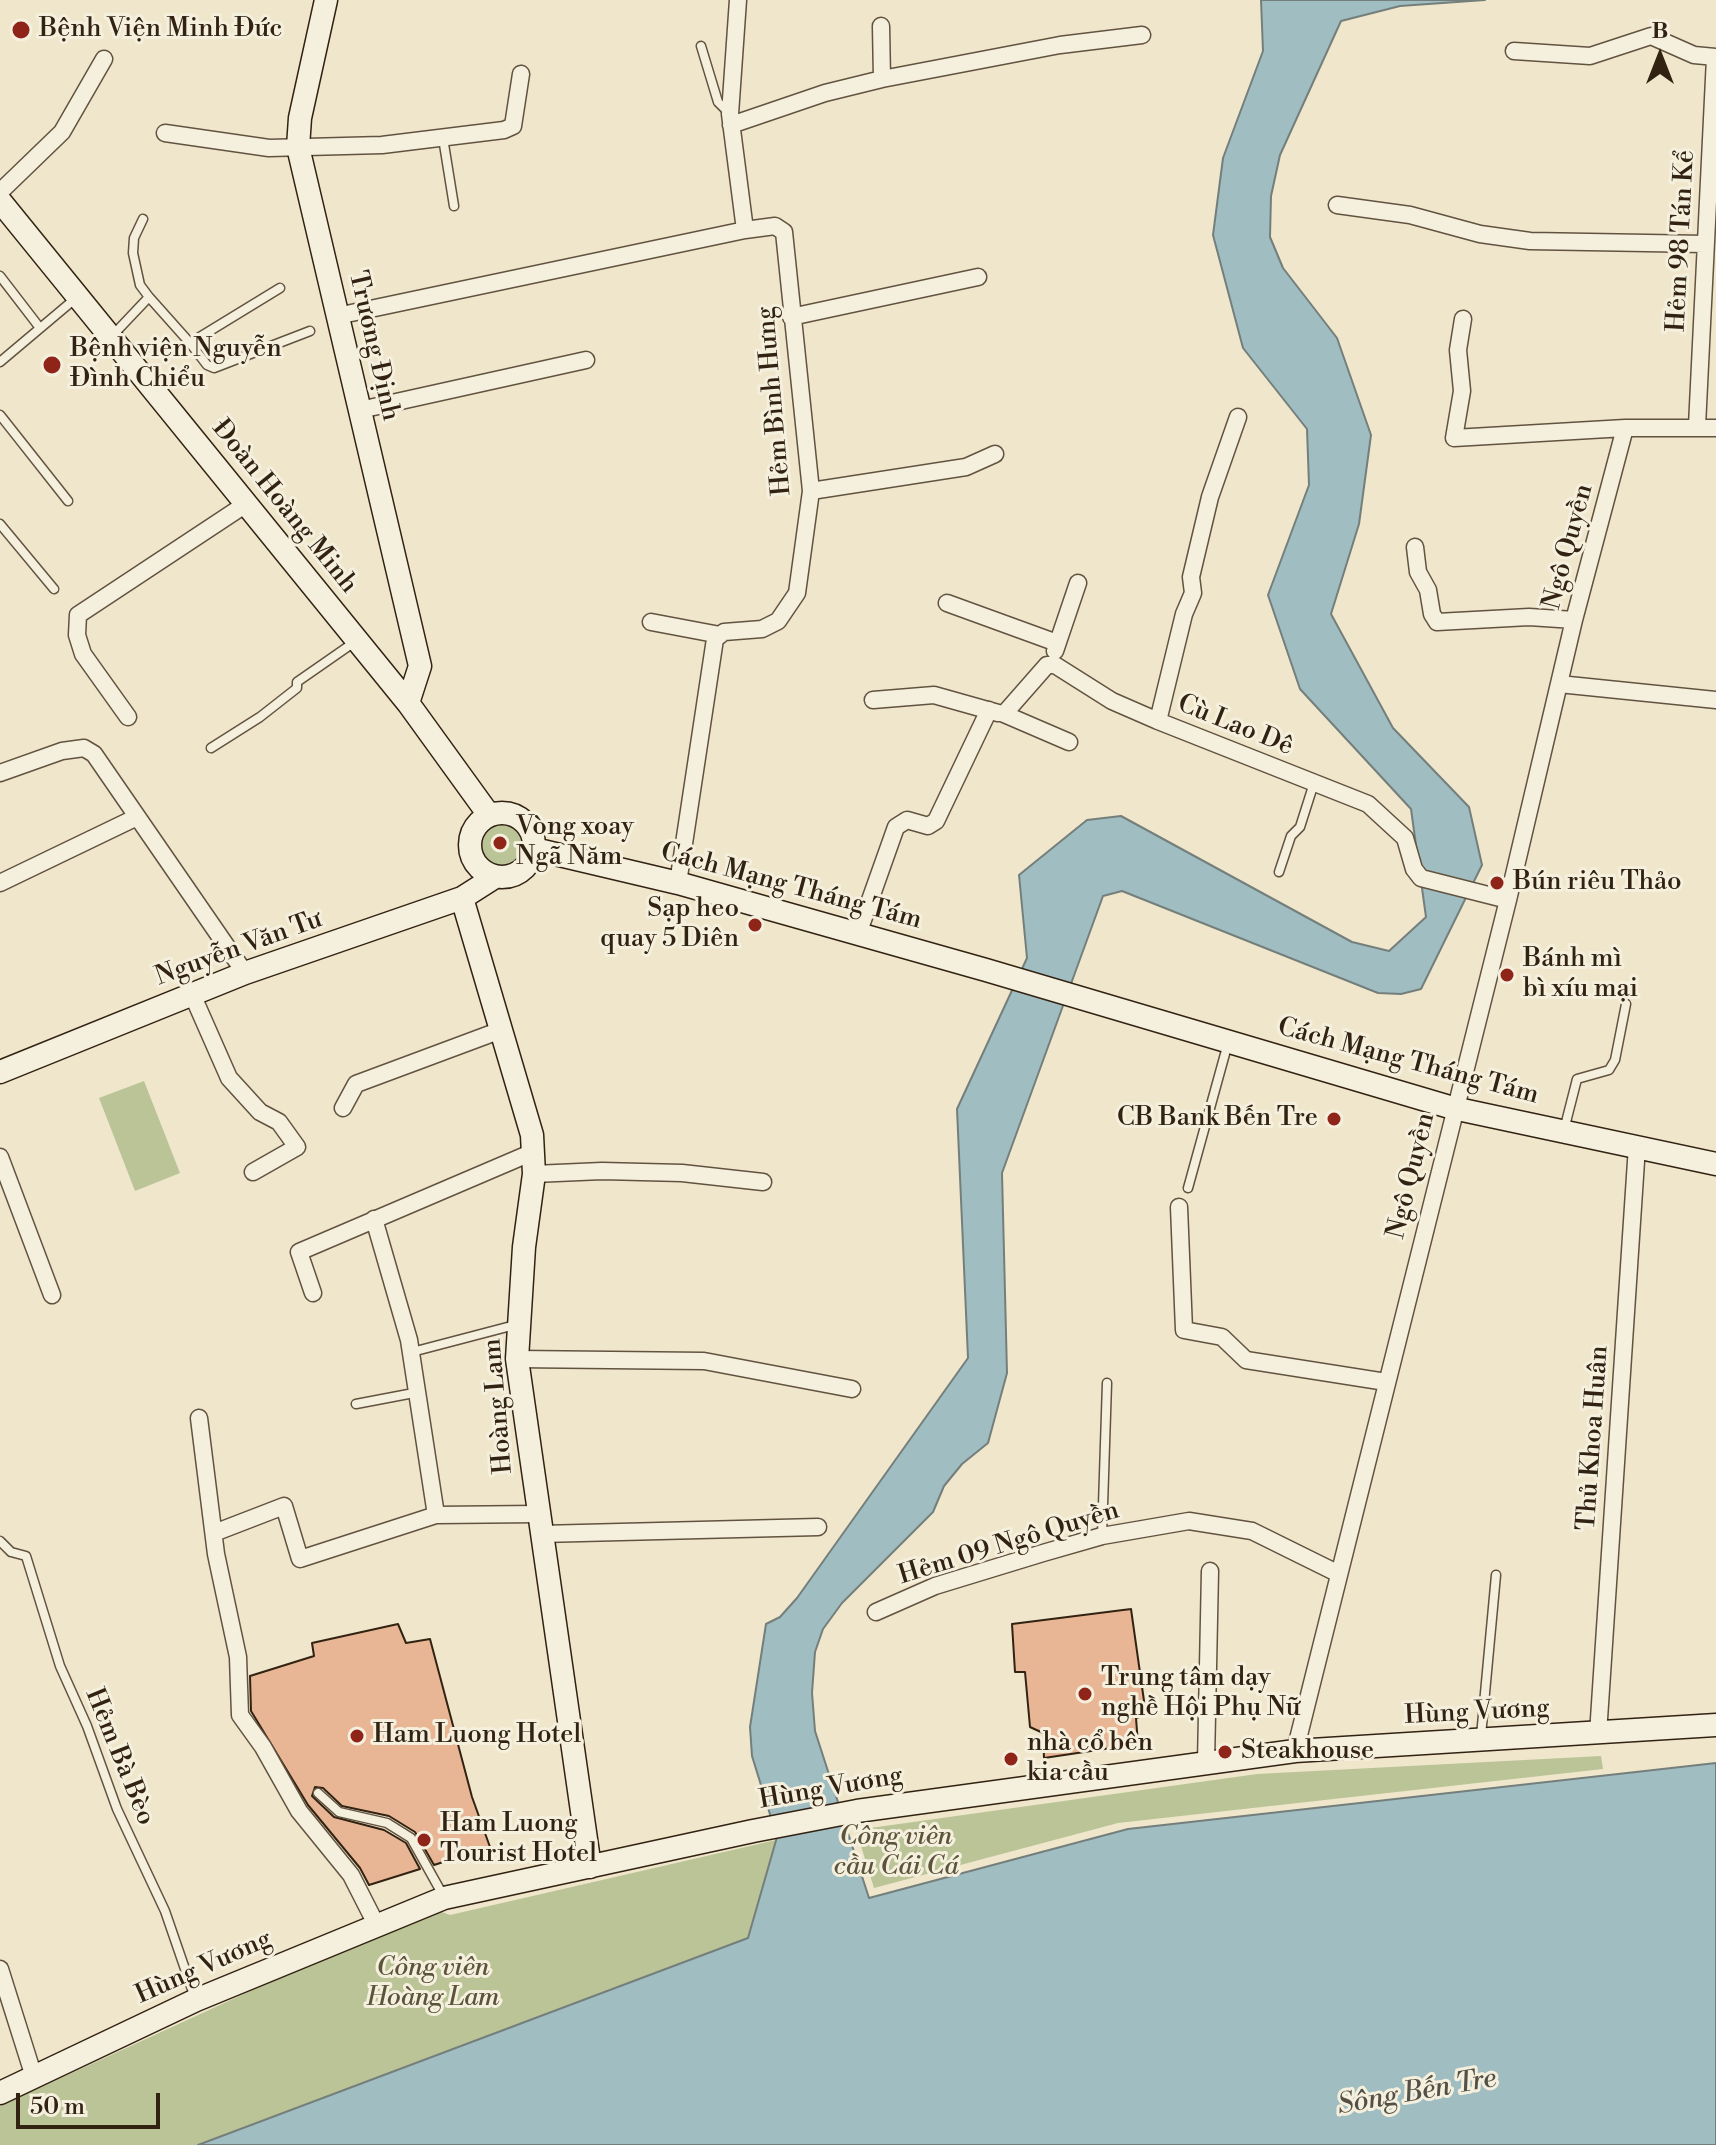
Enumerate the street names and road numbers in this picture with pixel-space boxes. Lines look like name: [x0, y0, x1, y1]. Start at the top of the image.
street label: Hẻm 98 Tán Kể: [1662, 149, 1702, 333]
street label: Trương Định: [341, 268, 405, 424]
street label: Hẻm Bình Hưng: [751, 305, 799, 497]
street label: Đoàn Hoàng Minh: [204, 414, 364, 600]
street label: Ngô Quyền: [1537, 481, 1601, 613]
street label: Cù Lao Dê: [1173, 689, 1297, 763]
street label: Cách Mạng Tháng Tám: [657, 837, 925, 937]
street label: Nguyễn Văn Tư: [151, 904, 327, 994]
street label: Cách Mạng Tháng Tám: [1274, 1012, 1542, 1112]
street label: Ngô Quyền: [1381, 1110, 1443, 1242]
street label: Hoàng Lam: [478, 1337, 520, 1475]
street label: Thủ Khoa Huân: [1572, 1344, 1616, 1532]
street label: Hẻm 09 Ngô Quyền: [895, 1496, 1123, 1592]
street label: Hẻm Bà Bèo: [77, 1684, 161, 1830]
street label: Hùng Vương: [1403, 1694, 1551, 1732]
street label: Hùng Vương: [757, 1761, 905, 1817]
street label: Hùng Vương: [131, 1924, 277, 2012]

